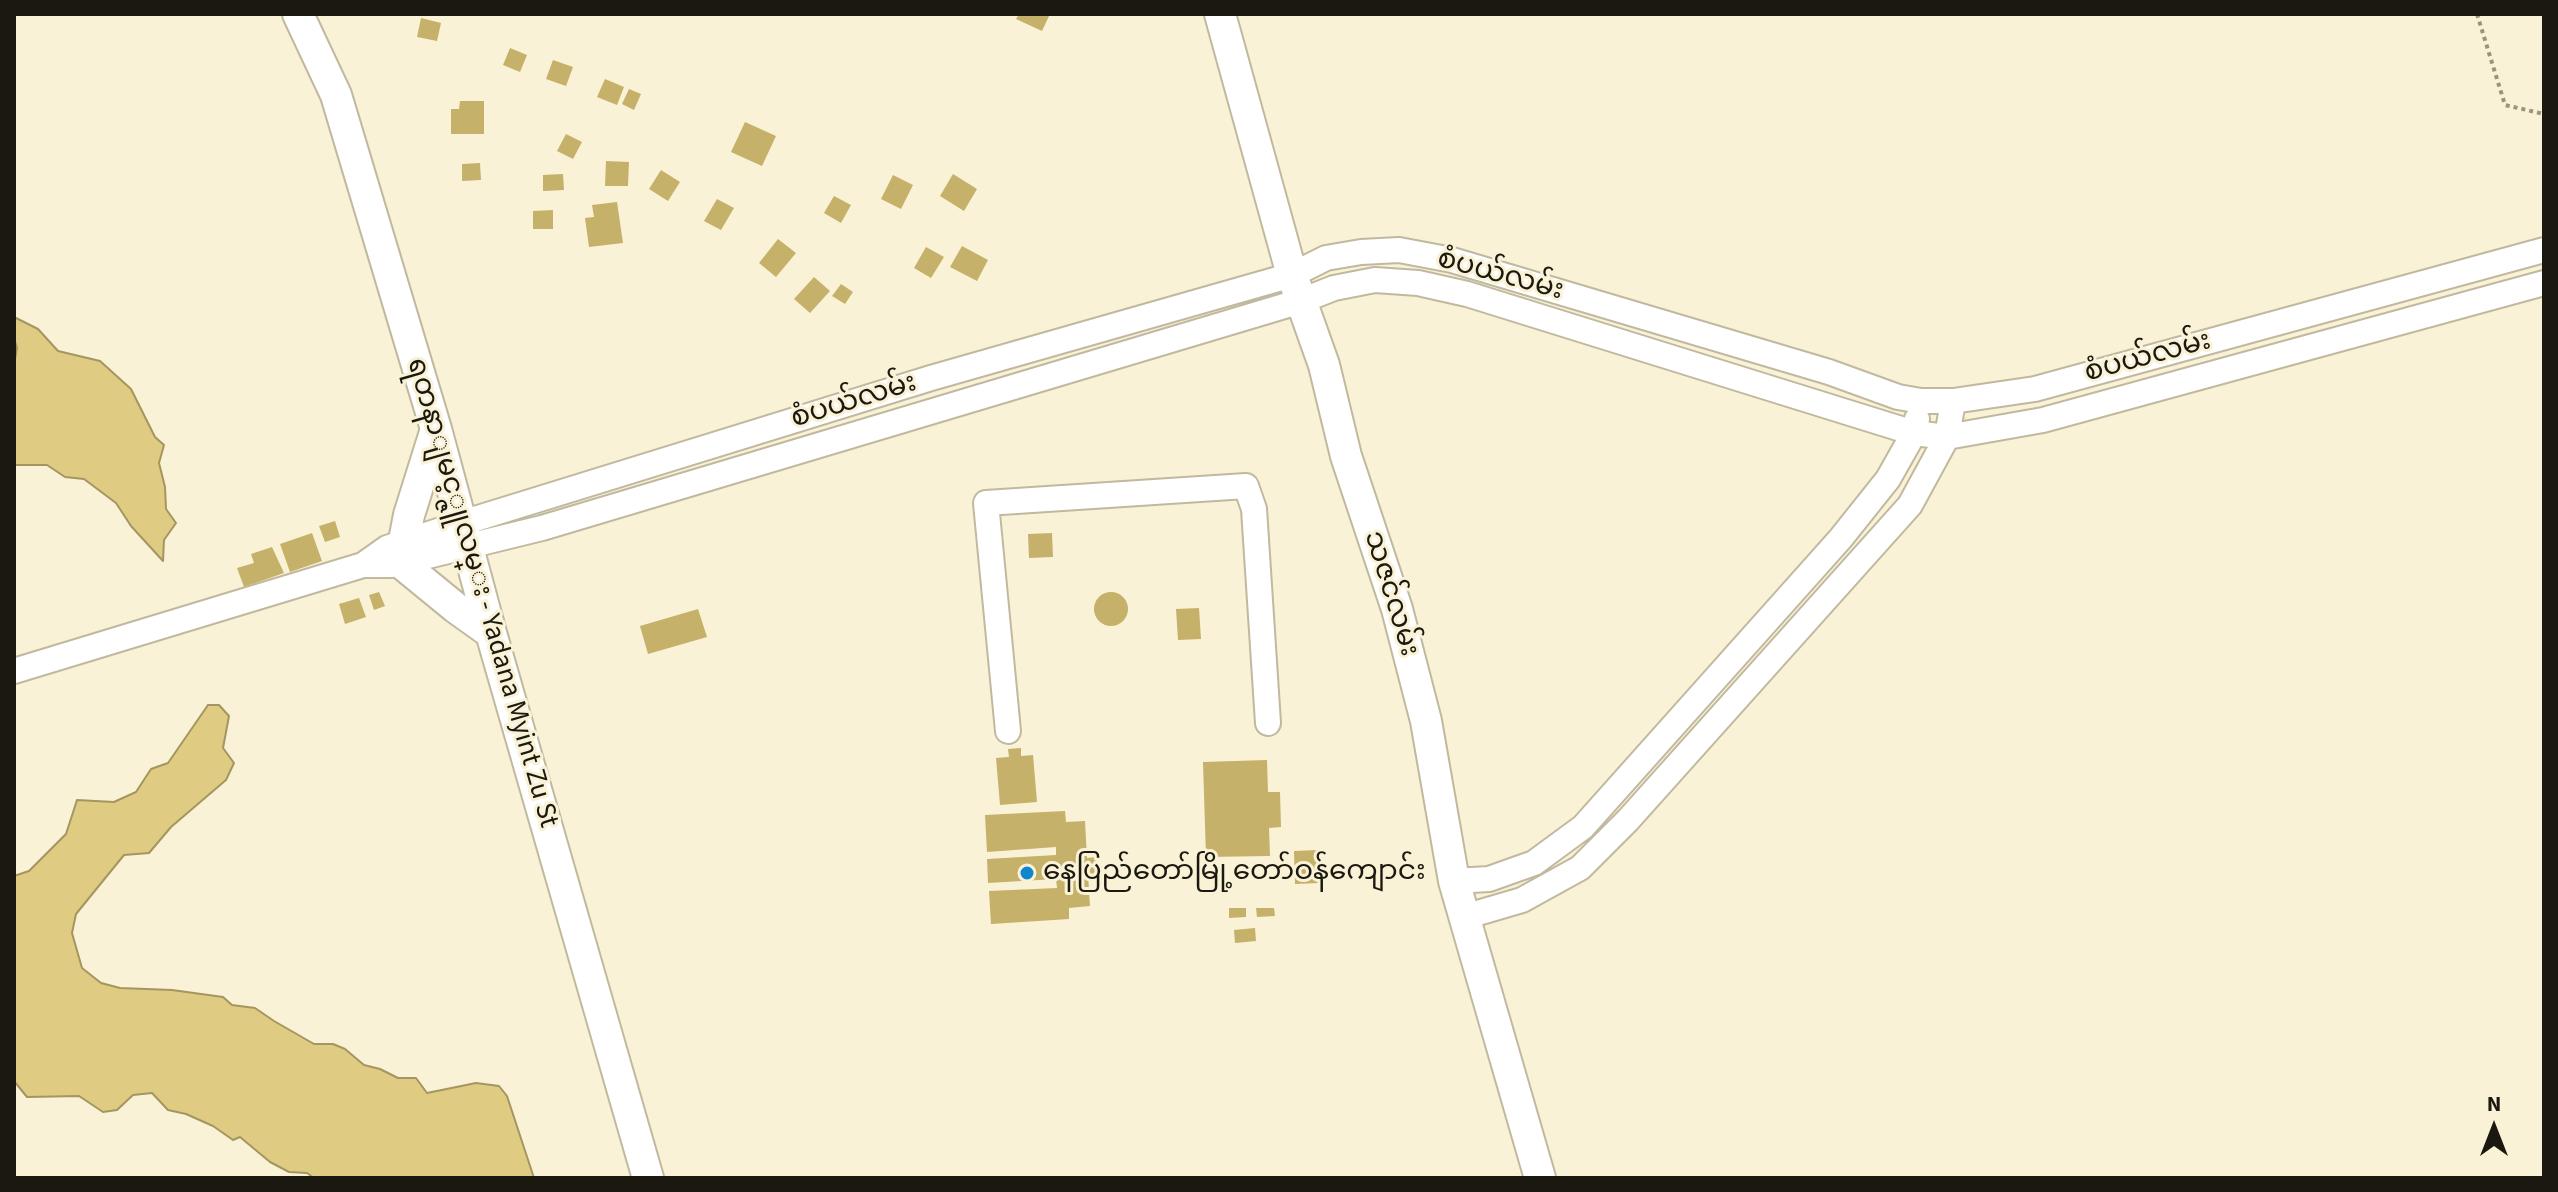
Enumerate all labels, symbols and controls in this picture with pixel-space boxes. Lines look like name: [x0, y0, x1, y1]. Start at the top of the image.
street label: စံပယ်လမ်း: [1433, 243, 1567, 309]
street label: စံပယ်လမ်း: [2081, 325, 2215, 391]
street label: ရတနာျမင့္ဇူလမ္း - Yadana Myint Zu St: [398, 354, 564, 832]
street label: စံပယ်လမ်း: [787, 367, 921, 437]
street label: သဇင်လမ်း: [1355, 527, 1425, 661]
place label: နေပြည်တော်မြို့တော်ဝန်ကျောင်း: [1043, 856, 1426, 890]
marker: နေပြည်တော်မြို့တော်ဝန်ကျောင်း: [1018, 864, 1036, 882]
north arrow: [2454, 1088, 2534, 1168]
text: N: [2487, 1088, 2501, 1120]

